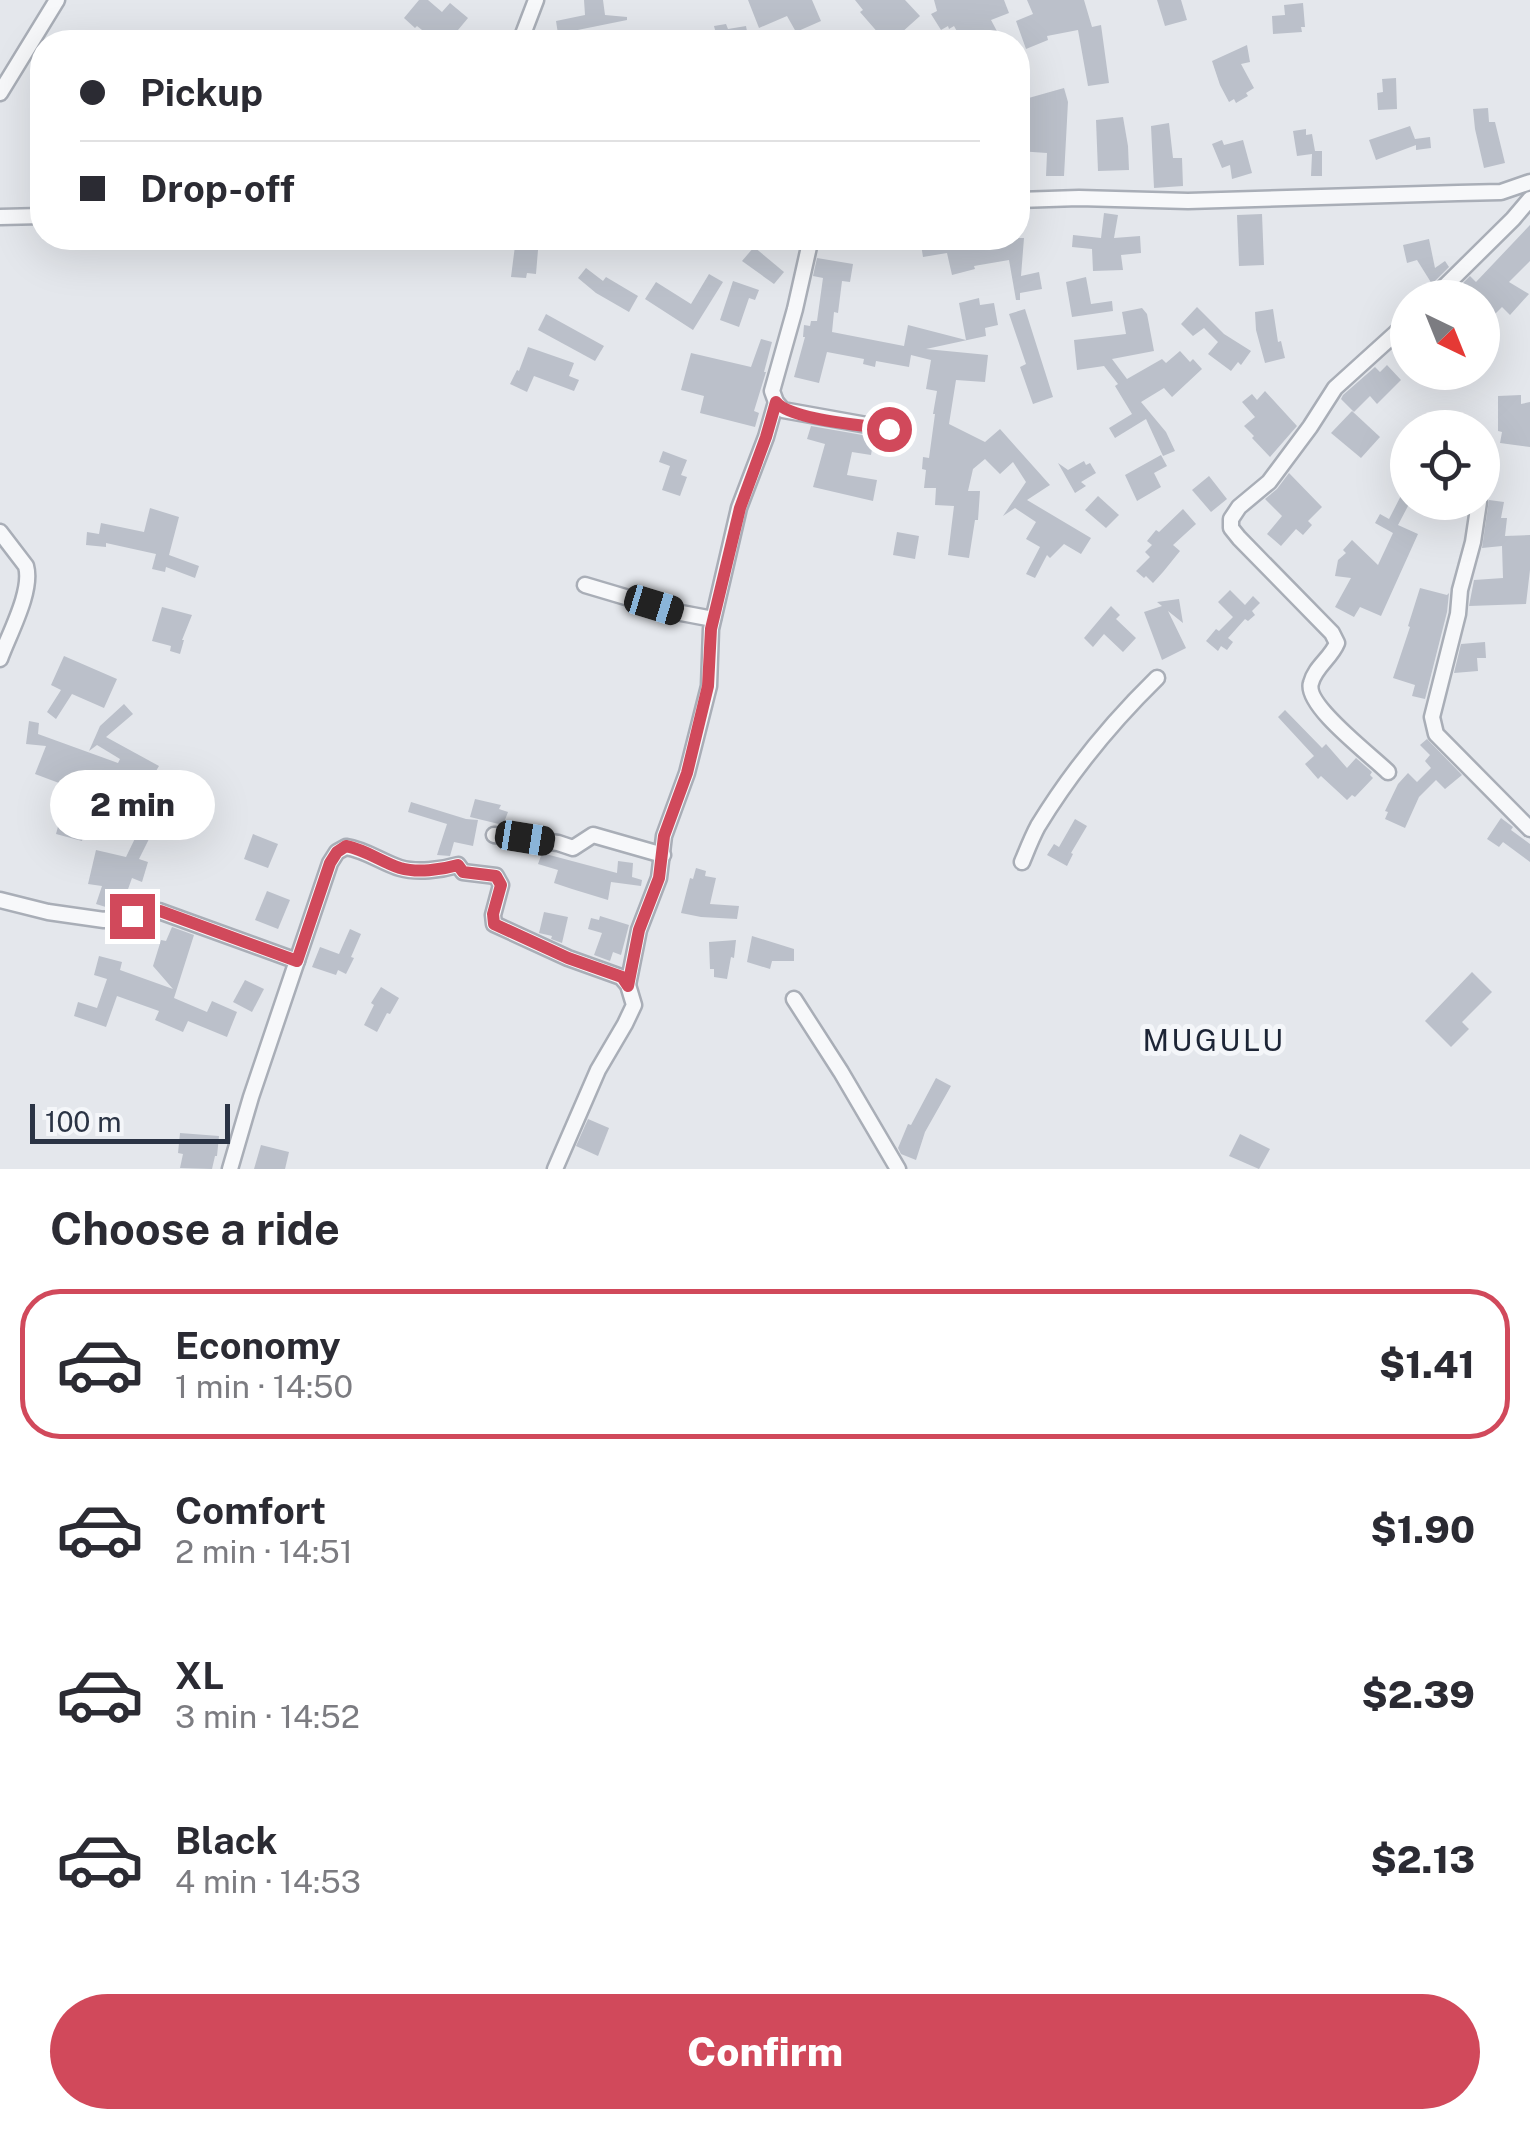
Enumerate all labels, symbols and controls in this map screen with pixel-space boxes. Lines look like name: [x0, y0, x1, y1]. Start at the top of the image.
text: Pickup: [140, 70, 263, 115]
text: Drop-off: [140, 166, 295, 211]
north arrow: [1390, 280, 1500, 390]
map controls: [1390, 280, 1500, 520]
route start: [867, 407, 912, 452]
button: locate: [1390, 410, 1500, 520]
car: [621, 582, 687, 628]
callout: 2 min: [49, 771, 214, 841]
text: 2 min: [90, 786, 175, 823]
car: [493, 818, 557, 858]
route end: [110, 894, 155, 939]
district label: MUGULU: [1142, 1022, 1286, 1058]
scale bar: [30, 1099, 230, 1144]
text: 100 m: [45, 1105, 122, 1138]
text: Choose a ride: [50, 1202, 340, 1255]
icon: car: [55, 1319, 145, 1409]
text: Economy: [175, 1323, 341, 1368]
text: $1.41: [1379, 1342, 1475, 1387]
text: 1 min · 14:50: [175, 1368, 353, 1405]
icon: car: [55, 1484, 145, 1574]
text: Comfort: [175, 1488, 326, 1533]
text: $1.90: [1370, 1507, 1475, 1552]
text: 2 min · 14:51: [175, 1533, 353, 1570]
icon: car: [55, 1649, 145, 1739]
text: XL: [175, 1653, 224, 1698]
text: $2.39: [1361, 1672, 1475, 1717]
text: 3 min · 14:52: [175, 1698, 360, 1735]
icon: car: [55, 1814, 145, 1904]
text: Black: [175, 1818, 278, 1863]
text: $2.13: [1370, 1837, 1475, 1882]
text: 4 min · 14:53: [175, 1863, 361, 1900]
button: Confirm: [50, 1994, 1480, 2109]

